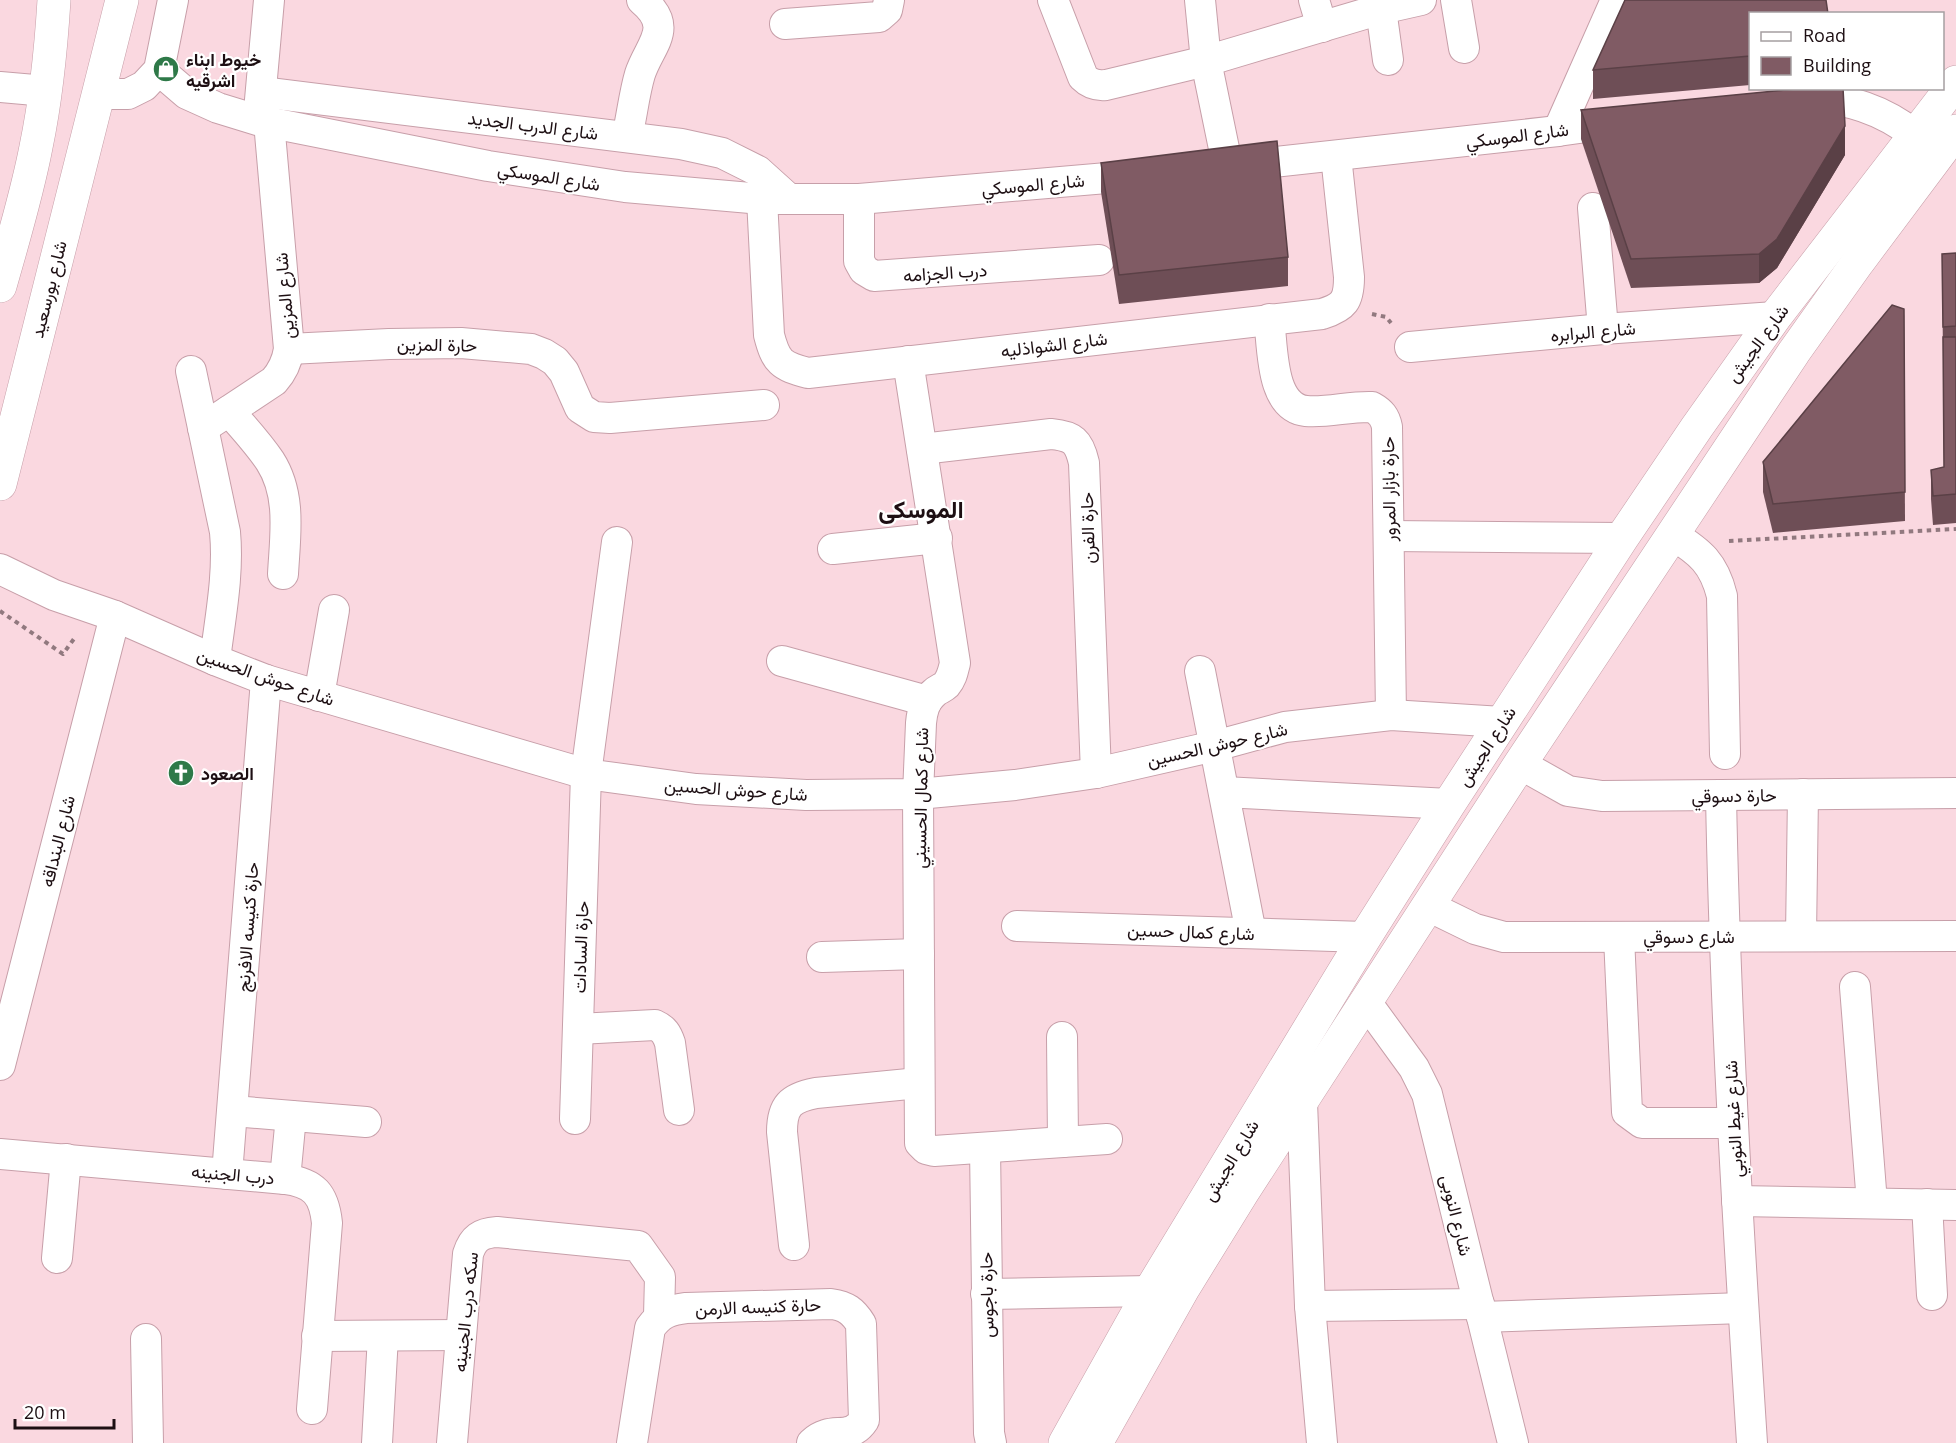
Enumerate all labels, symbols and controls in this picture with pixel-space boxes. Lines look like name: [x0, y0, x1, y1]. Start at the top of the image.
legend: [1749, 12, 1944, 90]
text: Road: [1803, 23, 1846, 47]
place label: خيوط ابناء اشرقيه: [186, 47, 261, 92]
text: Building: [1803, 53, 1871, 77]
shop icon: خيوط ابناء اشرقيه: [151, 54, 181, 84]
street label: شارع الدرب الجديد: [466, 105, 600, 146]
street label: شارع الموسكي: [1464, 117, 1570, 157]
street label: شارع الموسكي: [495, 156, 602, 200]
street label: شارع الموسكي: [980, 168, 1086, 204]
street label: شارع بورسعيد: [24, 238, 73, 340]
street label: شارع المزين: [268, 252, 301, 340]
street label: درب الجزامه: [902, 257, 988, 287]
street label: شارع الجيش: [1720, 299, 1794, 388]
street label: شارع البرابره: [1549, 315, 1637, 348]
street label: شارع الشواذليه: [999, 326, 1109, 363]
street label: حارة المزين: [397, 331, 477, 357]
street label: حارة بازار المرور: [1375, 436, 1401, 543]
district label: الموسكى: [878, 492, 964, 525]
street label: حارة الفرن: [1074, 492, 1100, 564]
street label: شارع حوش الحسين: [194, 641, 338, 712]
street label: شارع الجيش: [1451, 701, 1522, 791]
street label: شارع حوش الحسين: [1144, 716, 1290, 773]
street label: شارع كمال الحسيني: [907, 727, 937, 869]
church icon: الصعود: [166, 758, 196, 788]
place label: الصعود: [201, 761, 254, 785]
street label: شارع حوش الحسين: [663, 772, 809, 807]
street label: حارة دسوقي: [1691, 782, 1777, 812]
street label: شارع البنداقه: [34, 793, 81, 890]
street label: حارة كنيسه الافرنج: [230, 861, 265, 993]
street label: حارة السادات: [566, 900, 594, 994]
street label: شارع كمال حسين: [1127, 917, 1255, 946]
street label: شارع دسوقي: [1643, 924, 1735, 952]
street label: شارع غيط النوبي: [1718, 1060, 1752, 1178]
street label: شارع الجيش: [1196, 1115, 1265, 1206]
street label: درب الجنينه: [190, 1158, 276, 1190]
street label: شارع النوبى: [1434, 1172, 1479, 1258]
street label: سكه درب الجنينه: [447, 1251, 483, 1373]
street label: حارة باجوس: [973, 1252, 999, 1338]
street label: حارة كنيسه الارمن: [695, 1292, 821, 1320]
scale bar: [15, 1392, 114, 1430]
text: 20 m: [24, 1400, 66, 1424]

